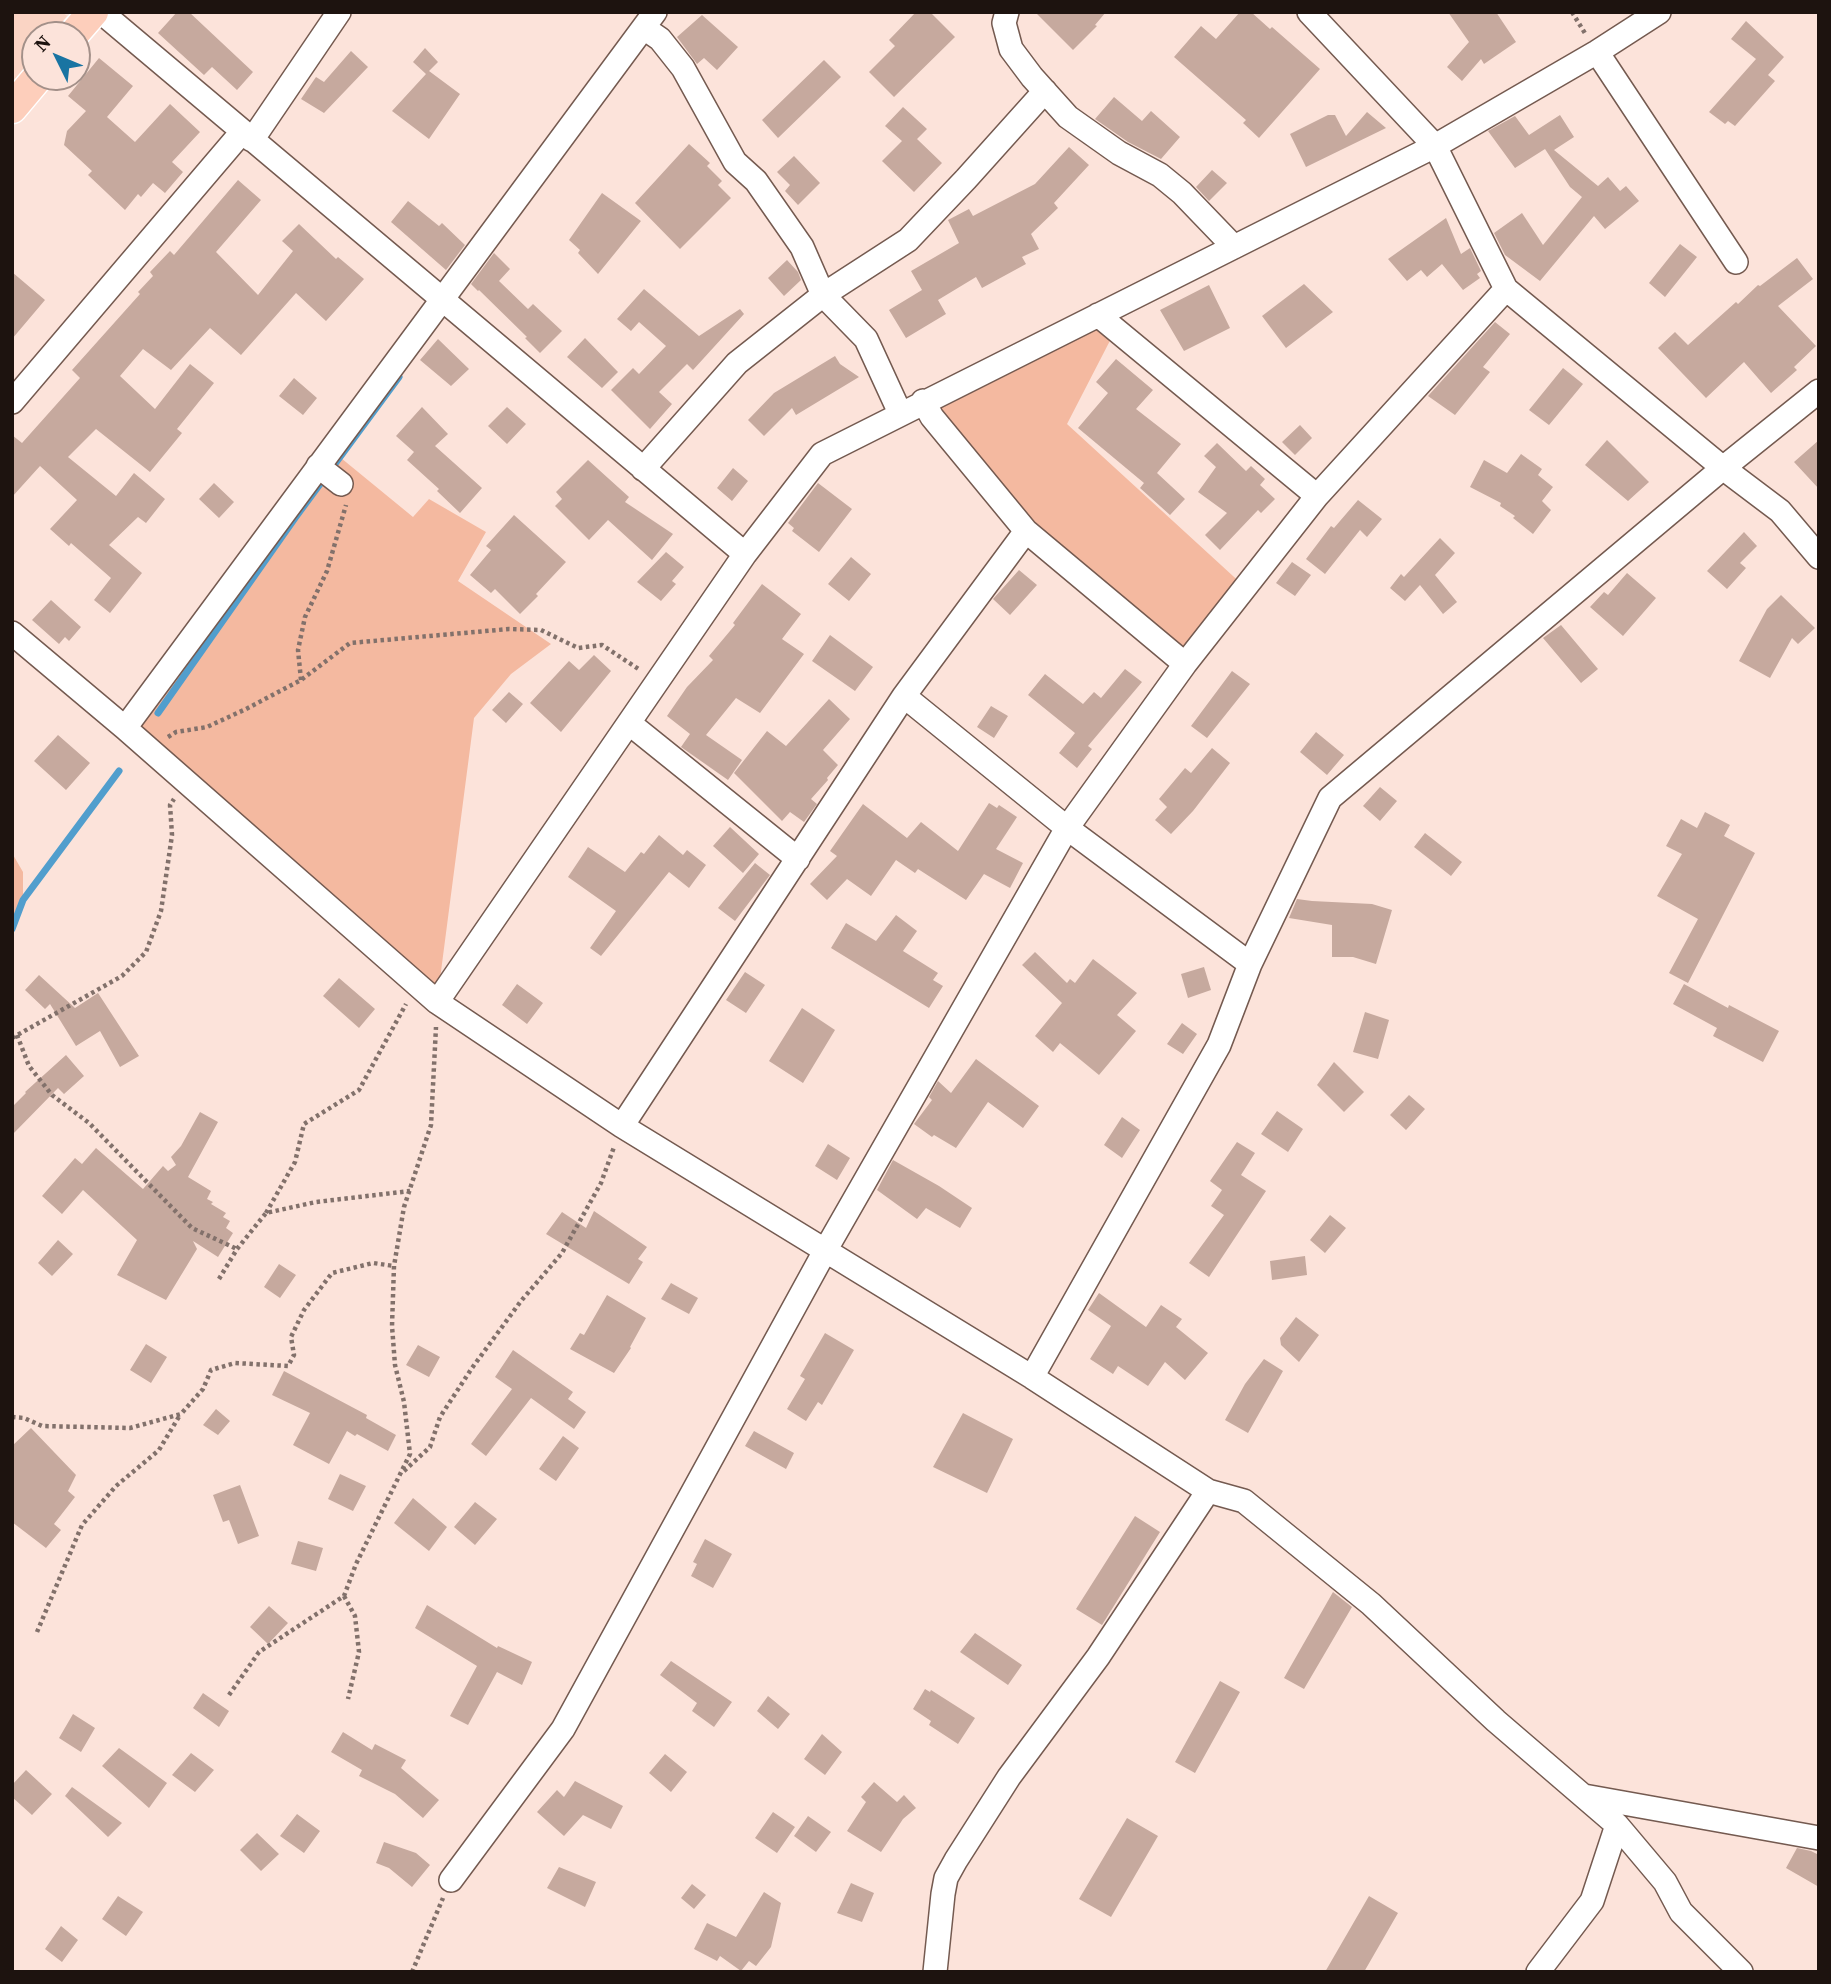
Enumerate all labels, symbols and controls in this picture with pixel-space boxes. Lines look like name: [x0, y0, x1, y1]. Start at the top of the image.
north arrow: [21, 21, 91, 91]
text: N: [28, 29, 56, 57]

